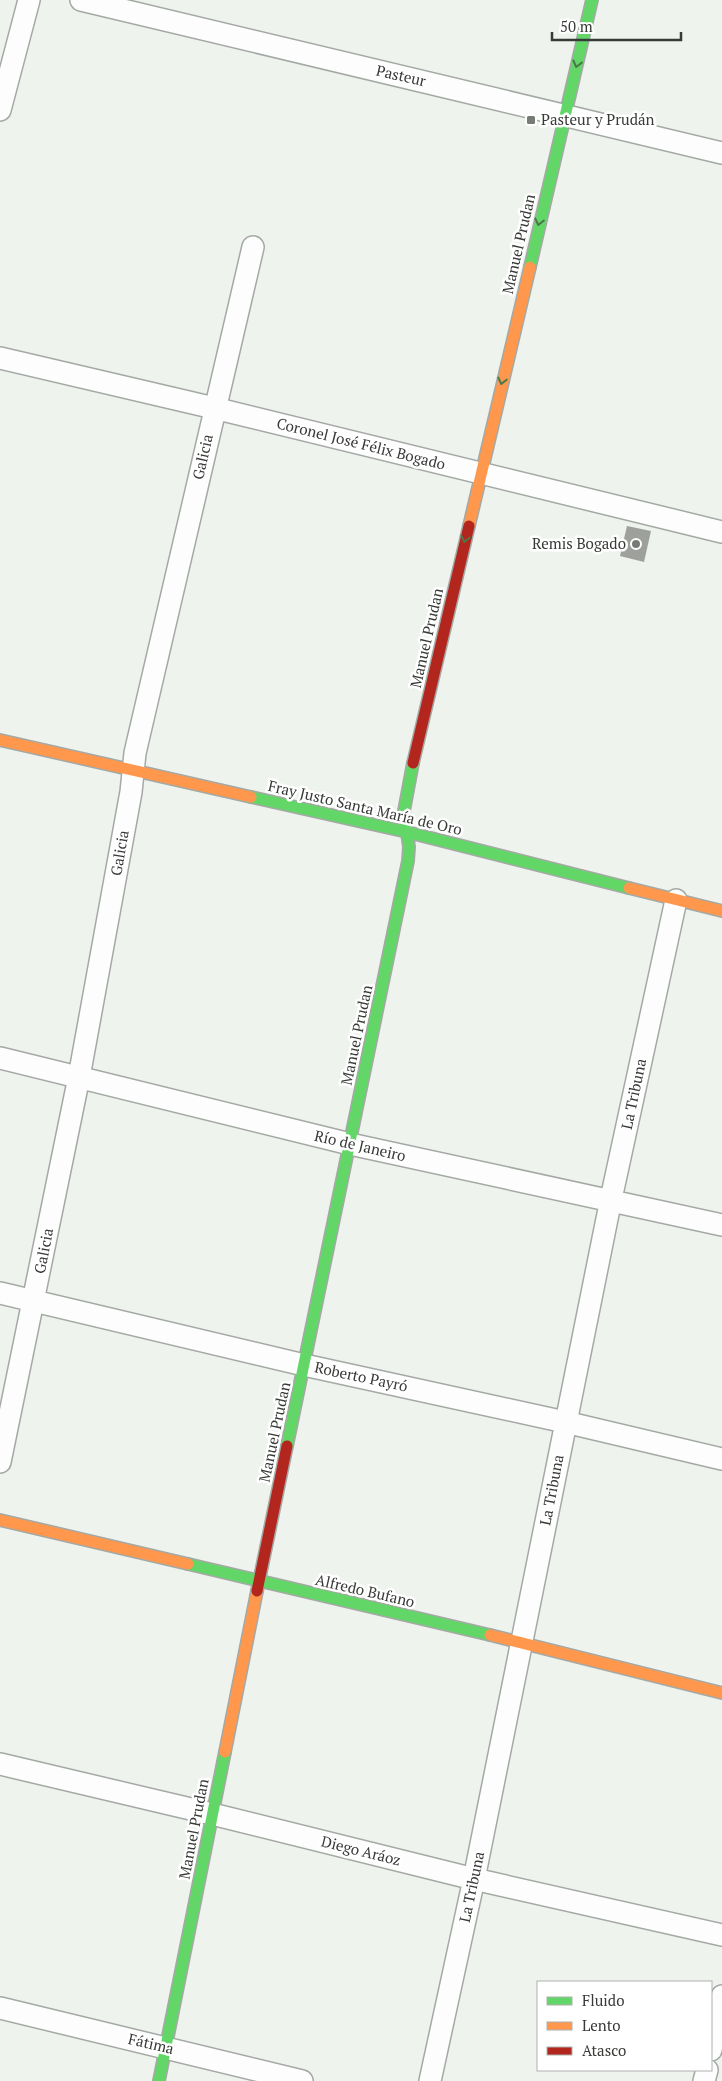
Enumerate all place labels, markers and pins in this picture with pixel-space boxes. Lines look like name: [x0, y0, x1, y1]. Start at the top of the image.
place label: Pasteur y Prudán: [541, 109, 655, 129]
marker: Pasteur y Prudán: [525, 114, 537, 126]
place label: Remis Bogado: [532, 533, 626, 553]
marker: Remis Bogado: [630, 538, 642, 550]

